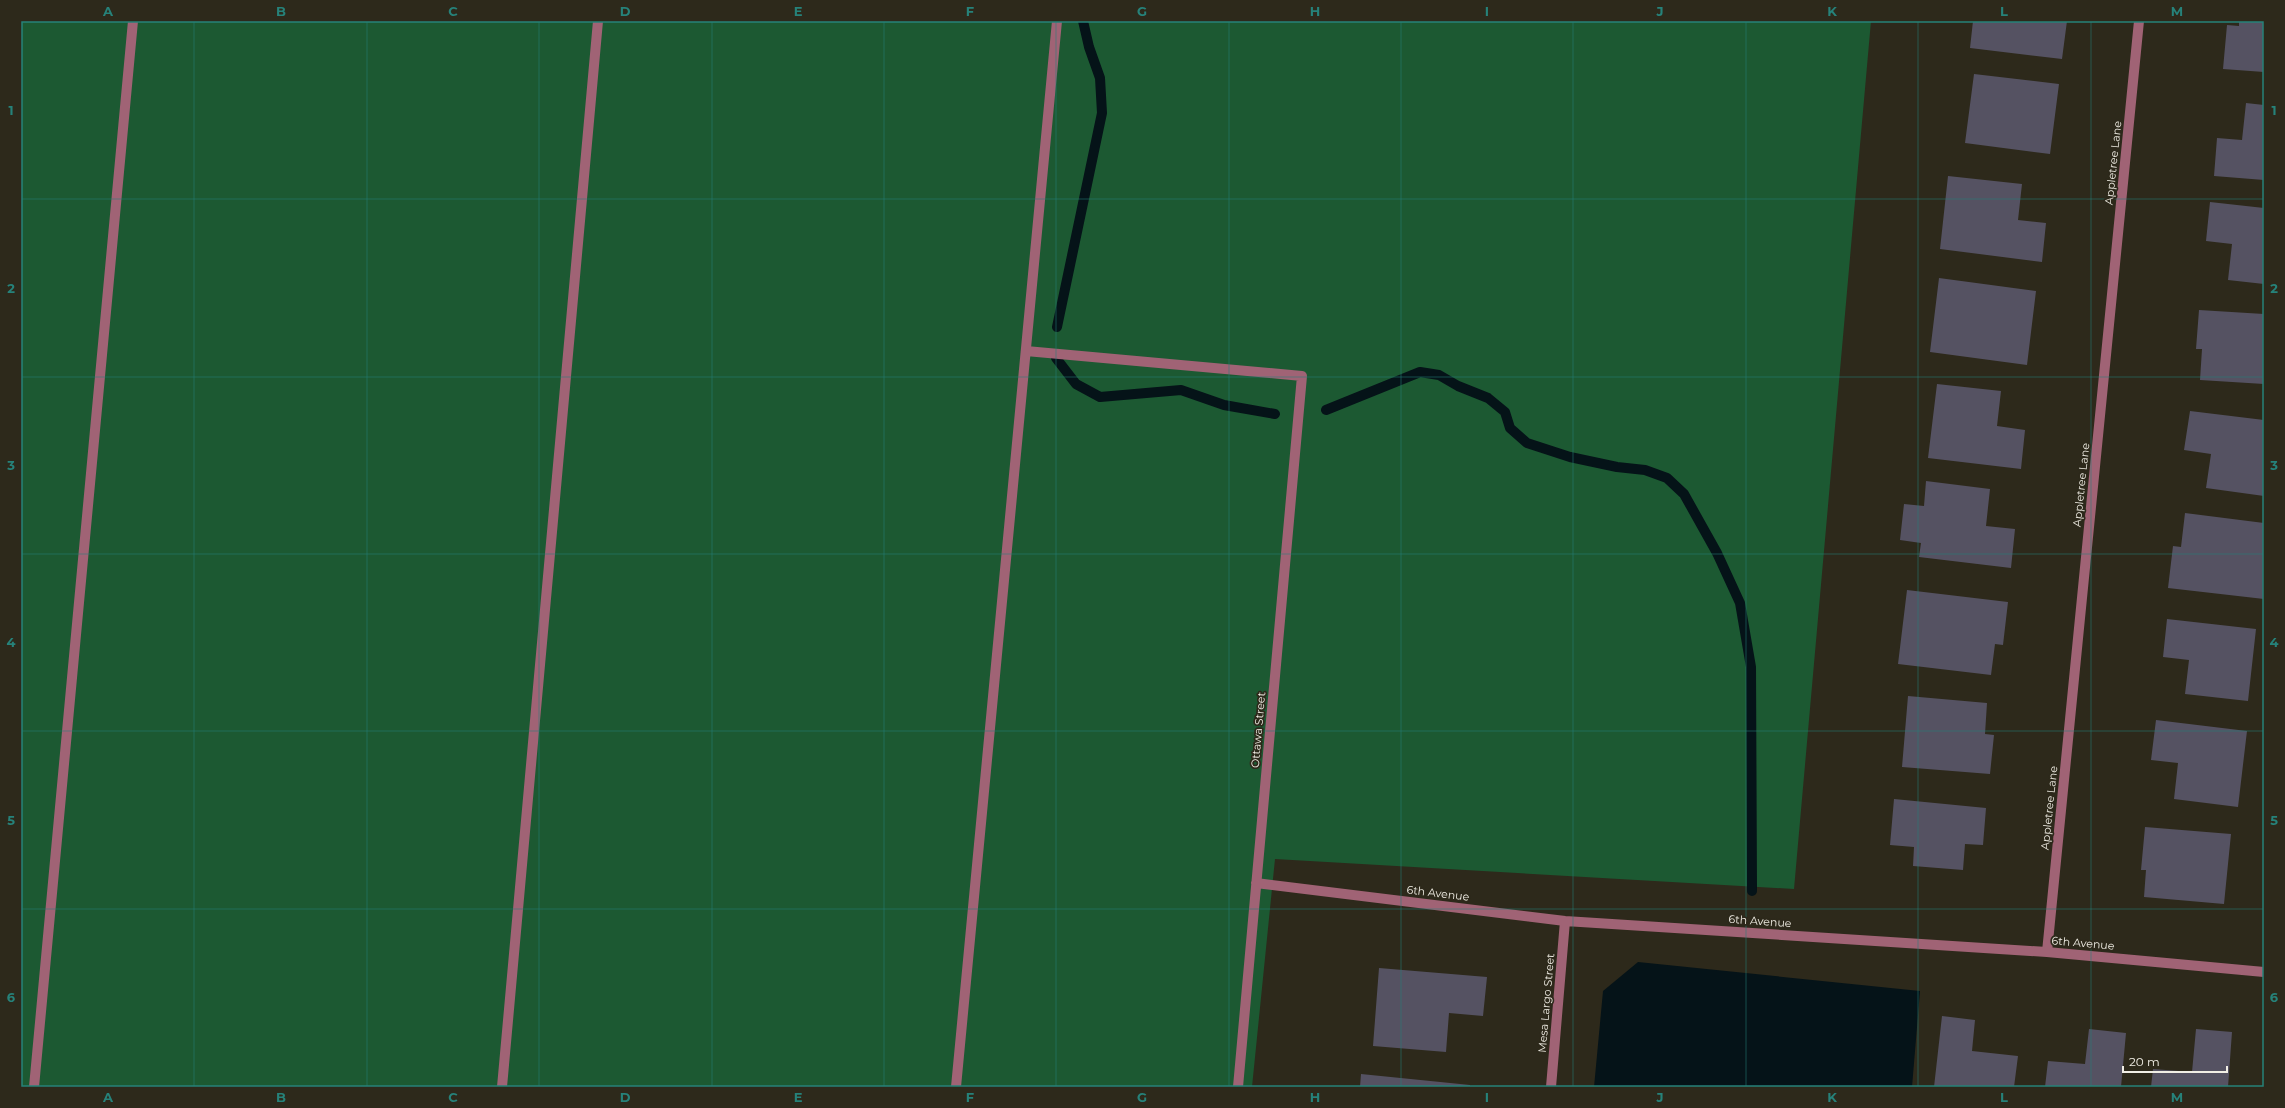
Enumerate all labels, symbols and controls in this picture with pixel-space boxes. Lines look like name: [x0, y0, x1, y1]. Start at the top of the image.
text: A: [102, 3, 114, 19]
text: B: [276, 3, 286, 19]
text: C: [448, 3, 458, 19]
text: D: [620, 3, 631, 19]
text: E: [794, 3, 803, 19]
text: F: [966, 3, 974, 19]
text: G: [1137, 3, 1147, 19]
text: H: [1310, 3, 1320, 19]
text: I: [1485, 3, 1489, 19]
text: J: [1655, 3, 1664, 19]
text: K: [1827, 3, 1837, 19]
text: L: [2000, 3, 2008, 19]
text: M: [2171, 3, 2183, 19]
text: 1: [8, 102, 14, 118]
text: 1: [2271, 102, 2277, 118]
street label: Appletree Lane: [2102, 120, 2124, 206]
text: 2: [7, 280, 15, 296]
text: 2: [2270, 280, 2278, 296]
street label: Appletree Lane: [2070, 442, 2092, 528]
text: 3: [6, 457, 15, 473]
text: 3: [2269, 457, 2278, 473]
text: 4: [7, 634, 16, 650]
text: 4: [2270, 634, 2279, 650]
street label: Ottawa Street: [1248, 691, 1268, 769]
street label: Appletree Lane: [2038, 765, 2060, 851]
text: 5: [7, 812, 15, 828]
text: 5: [2270, 812, 2278, 828]
street label: 6th Avenue: [1406, 882, 1470, 904]
street label: 6th Avenue: [1728, 912, 1792, 930]
street label: 6th Avenue: [2051, 933, 2115, 953]
street label: Mesa Largo Street: [1535, 952, 1557, 1053]
text: 6: [7, 989, 16, 1005]
text: 6: [2270, 989, 2279, 1005]
scale bar: [2123, 1048, 2227, 1074]
text: 20 m: [2129, 1054, 2160, 1069]
text: A: [102, 1089, 114, 1105]
text: B: [276, 1089, 286, 1105]
text: C: [448, 1089, 458, 1105]
text: D: [620, 1089, 631, 1105]
text: E: [794, 1089, 803, 1105]
text: F: [966, 1089, 974, 1105]
text: G: [1137, 1089, 1147, 1105]
text: H: [1310, 1089, 1320, 1105]
text: I: [1485, 1089, 1489, 1105]
text: J: [1655, 1089, 1664, 1105]
text: K: [1827, 1089, 1837, 1105]
text: L: [2000, 1089, 2008, 1105]
text: M: [2171, 1089, 2183, 1105]

